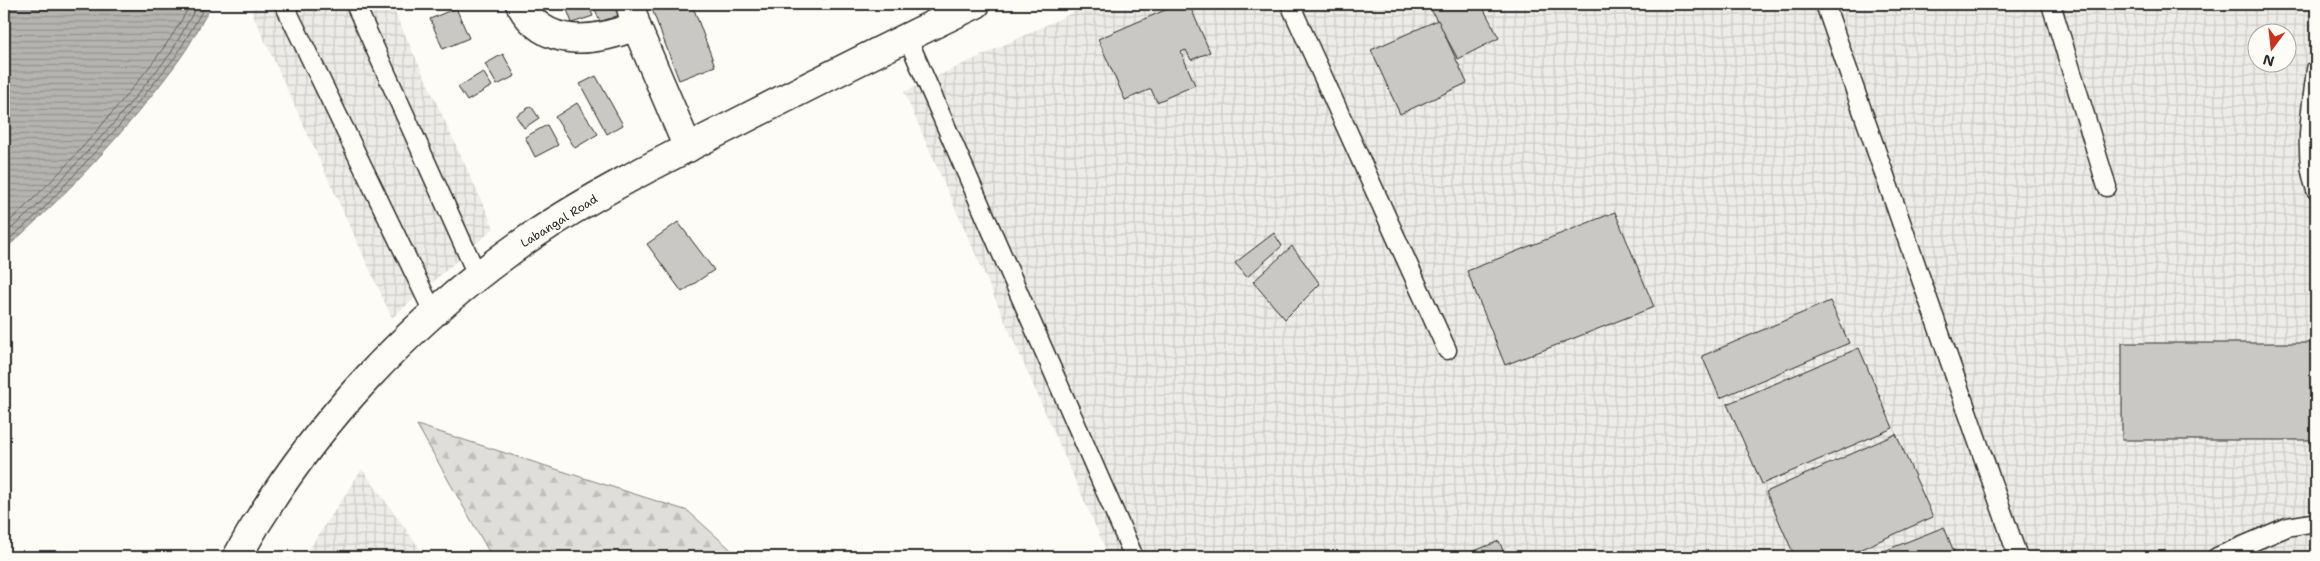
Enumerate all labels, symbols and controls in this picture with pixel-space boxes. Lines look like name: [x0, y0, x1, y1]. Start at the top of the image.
north arrow: [2248, 22, 2298, 72]
text: N: [2261, 50, 2276, 71]
street label: Labangal Road: [517, 191, 601, 251]

